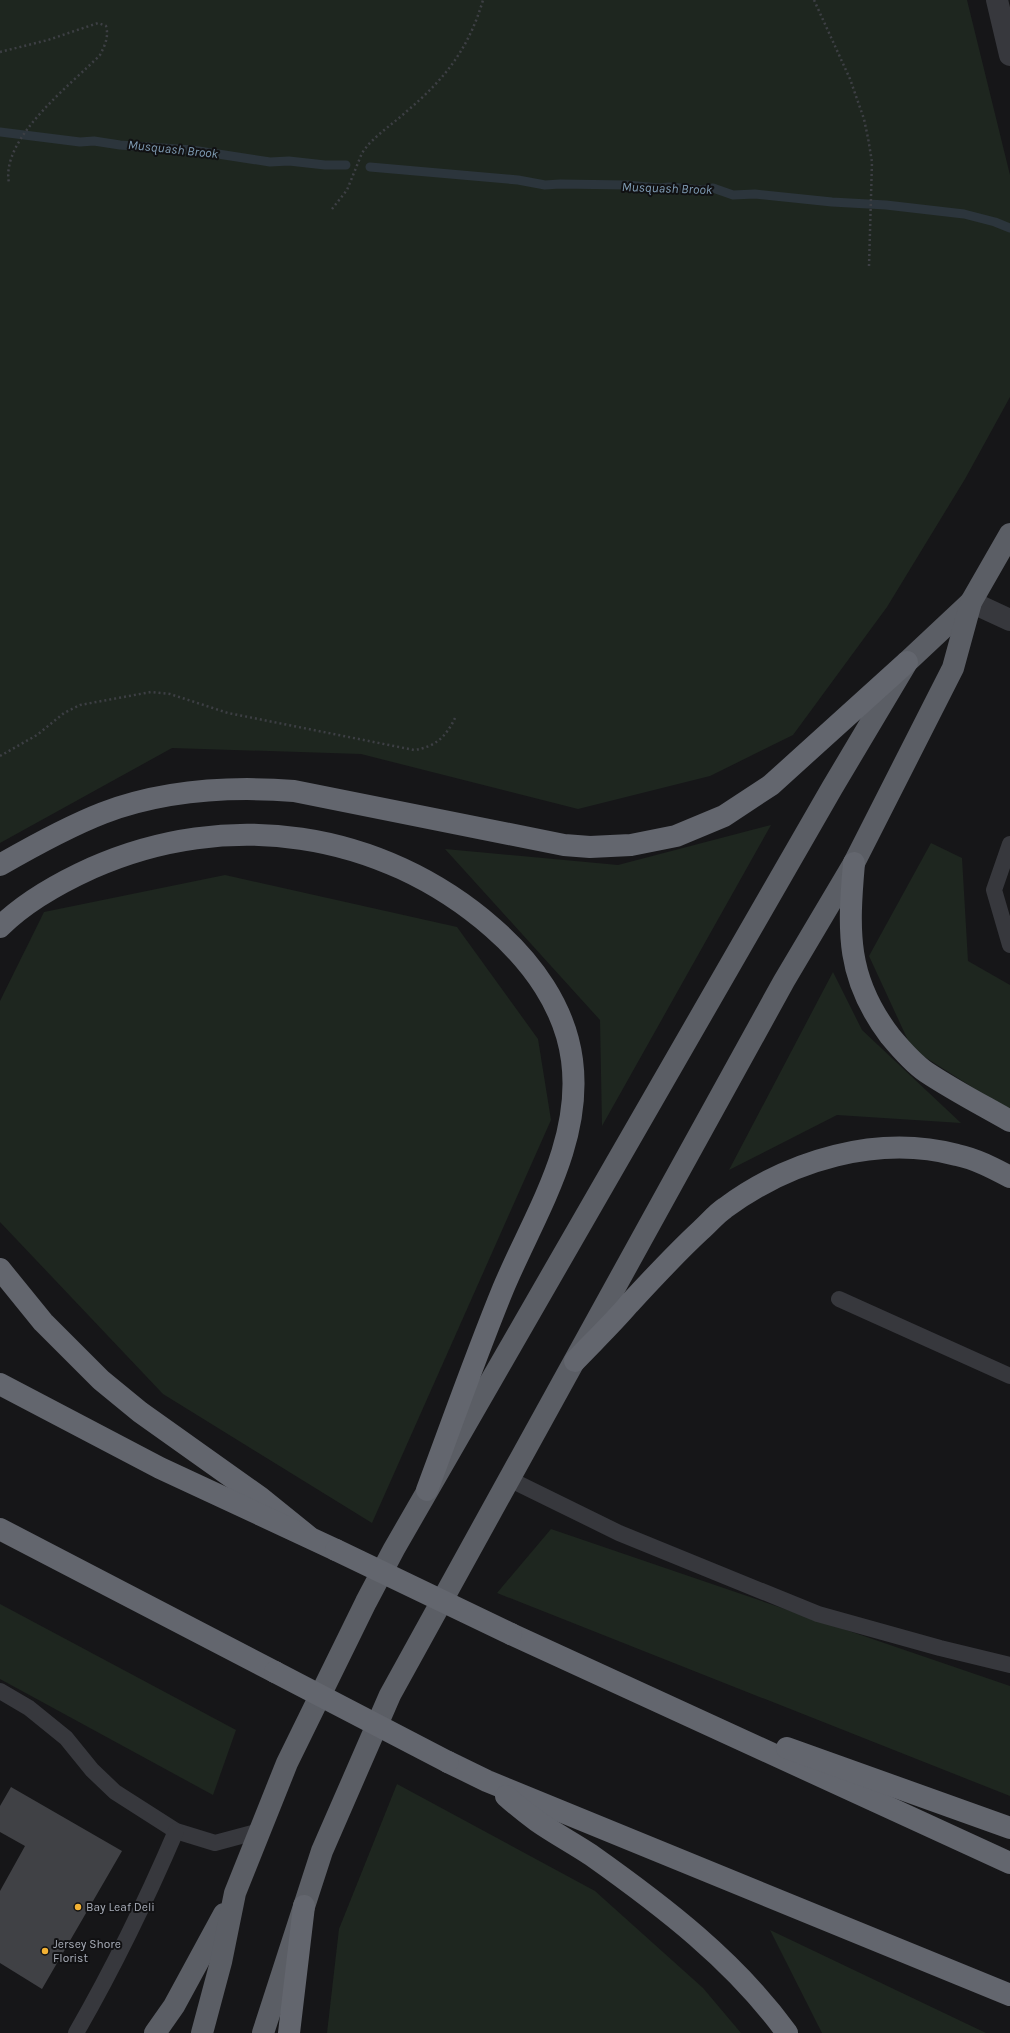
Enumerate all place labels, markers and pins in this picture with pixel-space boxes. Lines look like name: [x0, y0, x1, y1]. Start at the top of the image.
place label: Bay Leaf Deli: [86, 1900, 155, 1914]
marker: Bay Leaf Deli: [73, 1902, 83, 1912]
place label: Jersey Shore Florist: [53, 1937, 121, 1965]
marker: Jersey Shore Florist: [40, 1946, 50, 1956]

